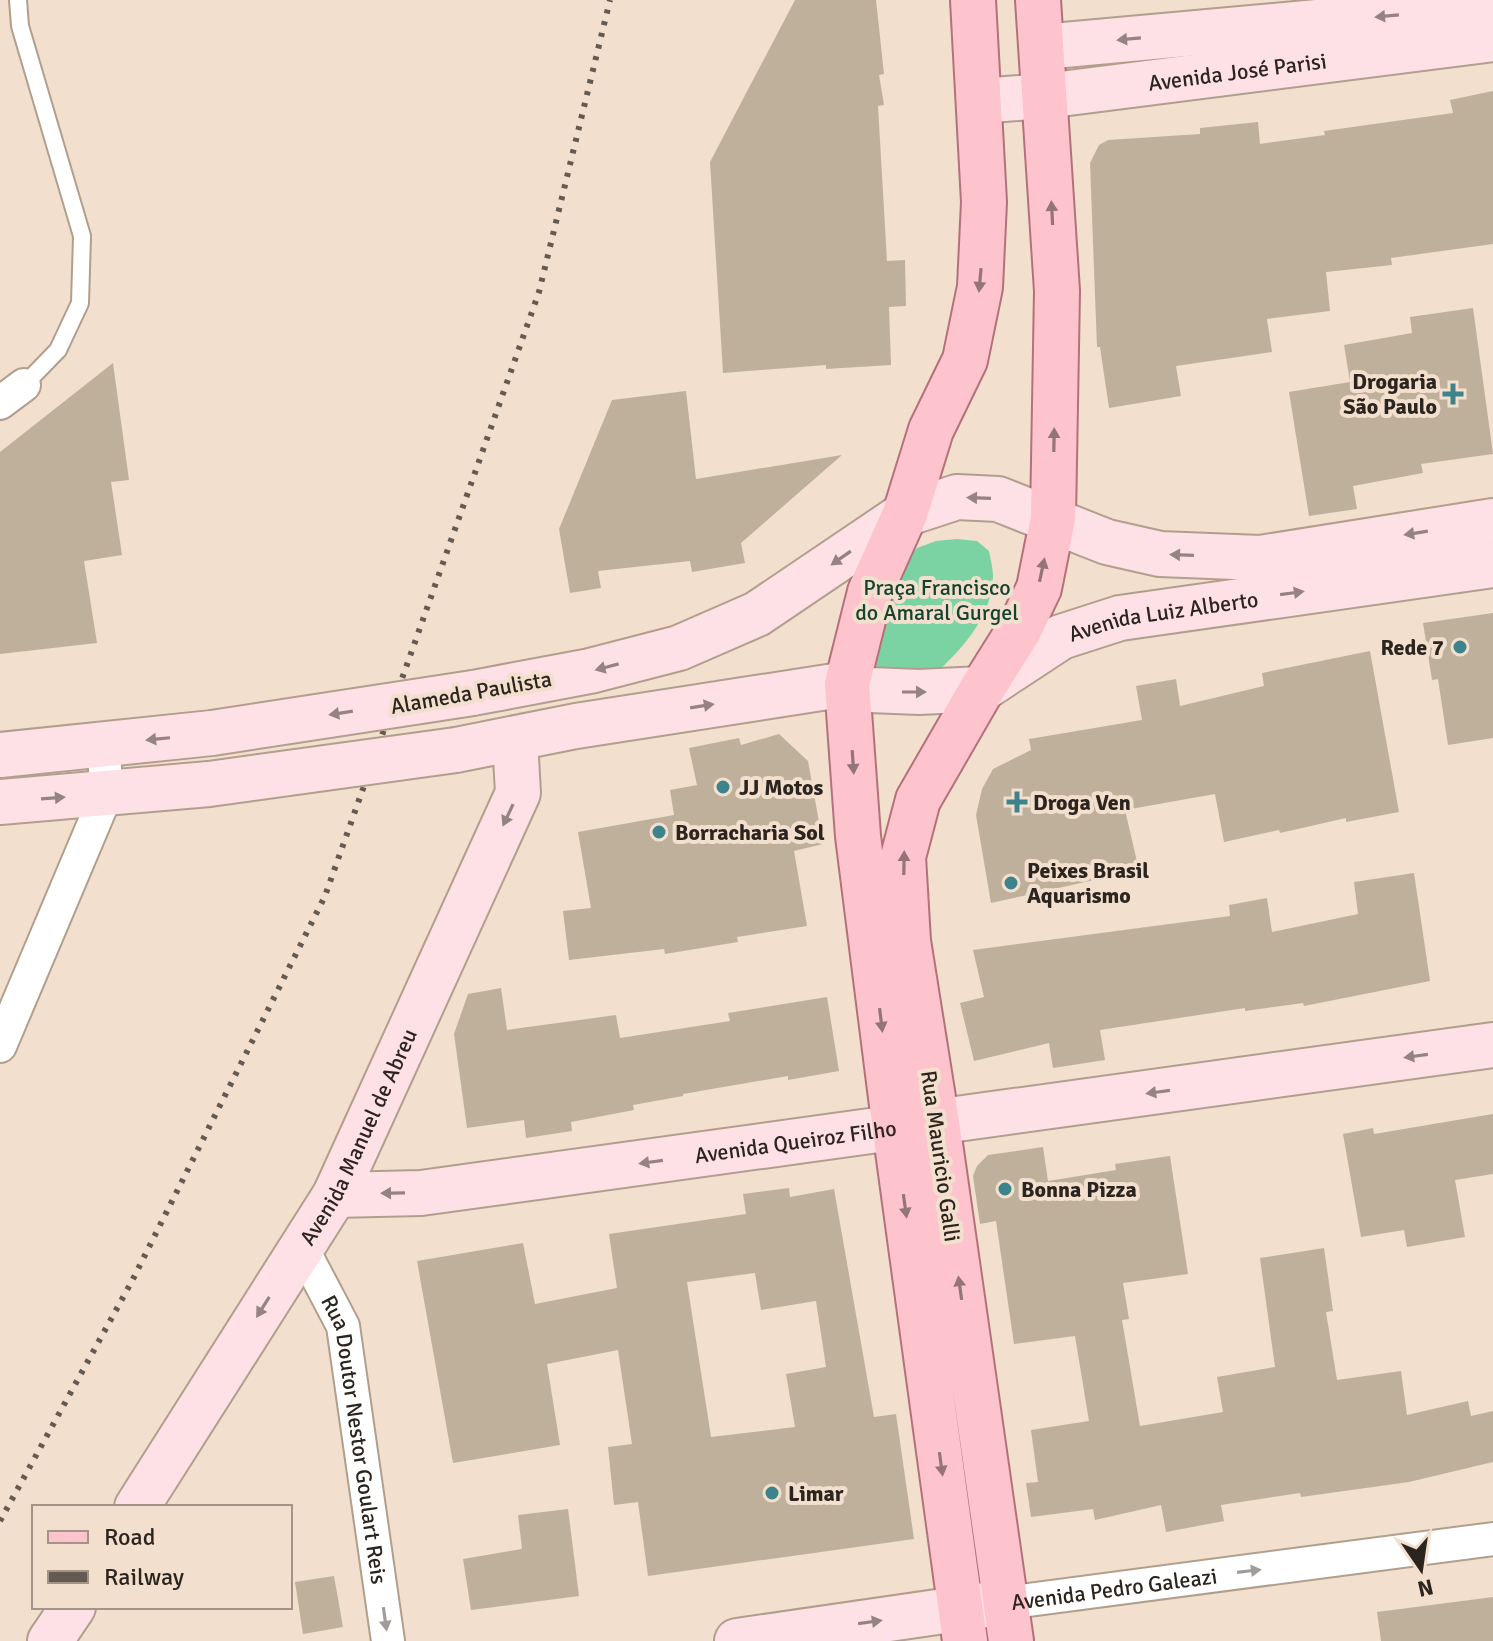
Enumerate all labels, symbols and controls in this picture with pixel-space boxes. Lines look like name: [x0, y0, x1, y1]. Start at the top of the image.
one-way arrow: [1374, 9, 1399, 22]
one-way arrow: [1116, 33, 1141, 46]
street label: Avenida José Parisi: [1147, 47, 1328, 97]
one-way arrow: [1045, 200, 1058, 225]
one-way arrow: [973, 268, 986, 293]
place label: Drogaria São Paulo: [1343, 368, 1437, 420]
marker: Drogaria São Paulo: [1444, 385, 1462, 403]
one-way arrow: [1048, 427, 1061, 452]
one-way arrow: [966, 491, 991, 504]
one-way arrow: [1403, 527, 1428, 540]
one-way arrow: [1169, 548, 1194, 561]
one-way arrow: [830, 550, 851, 565]
one-way arrow: [1037, 558, 1049, 583]
park label: Praça Francisco do Amaral Gurgel: [855, 574, 1019, 626]
street label: Avenida Luiz Alberto: [1065, 586, 1260, 648]
one-way arrow: [1280, 586, 1305, 599]
place label: Rede 7: [1380, 634, 1444, 661]
marker: Rede 7: [1451, 638, 1469, 656]
one-way arrow: [594, 661, 619, 673]
street label: Alameda Paulista: [388, 665, 554, 720]
one-way arrow: [902, 686, 927, 698]
one-way arrow: [690, 699, 715, 712]
one-way arrow: [328, 708, 353, 720]
one-way arrow: [145, 732, 170, 745]
one-way arrow: [847, 750, 860, 775]
place label: JJ Motos: [739, 774, 823, 801]
marker: JJ Motos: [714, 778, 732, 796]
place label: Droga Ven: [1033, 789, 1131, 816]
one-way arrow: [41, 791, 66, 804]
marker: Droga Ven: [1008, 793, 1026, 811]
one-way arrow: [501, 804, 514, 827]
place label: Borracharia Sol: [675, 819, 825, 846]
marker: Borracharia Sol: [650, 823, 668, 841]
one-way arrow: [898, 850, 911, 875]
place label: Peixes Brasil Aquarismo: [1027, 857, 1149, 909]
marker: Peixes Brasil Aquarismo: [1002, 874, 1020, 892]
one-way arrow: [875, 1008, 888, 1033]
street label: Avenida Manuel de Abreu: [294, 1024, 423, 1250]
one-way arrow: [1403, 1050, 1428, 1063]
street label: Rua Mauricio Galli: [915, 1069, 966, 1244]
one-way arrow: [1145, 1086, 1170, 1099]
street label: Avenida Queiroz Filho: [693, 1115, 898, 1169]
one-way arrow: [638, 1156, 663, 1169]
place label: Bonna Pizza: [1021, 1176, 1137, 1203]
marker: Bonna Pizza: [996, 1180, 1014, 1198]
one-way arrow: [380, 1187, 405, 1200]
one-way arrow: [899, 1194, 912, 1219]
one-way arrow: [953, 1275, 966, 1300]
street label: Rua Doutor Nestor Goulart Reis: [315, 1290, 393, 1586]
one-way arrow: [256, 1296, 270, 1318]
one-way arrow: [935, 1452, 948, 1477]
place label: Limar: [788, 1480, 844, 1507]
marker: Limar: [763, 1484, 781, 1502]
legend: [32, 1505, 292, 1609]
text: Road: [104, 1522, 155, 1552]
north arrow: [1381, 1529, 1461, 1609]
text: Railway: [104, 1562, 184, 1592]
street label: Avenida Pedro Galeazi: [1009, 1562, 1219, 1616]
one-way arrow: [1237, 1564, 1262, 1577]
text: N: [1415, 1573, 1436, 1603]
one-way arrow: [379, 1607, 392, 1632]
one-way arrow: [857, 1615, 882, 1628]

